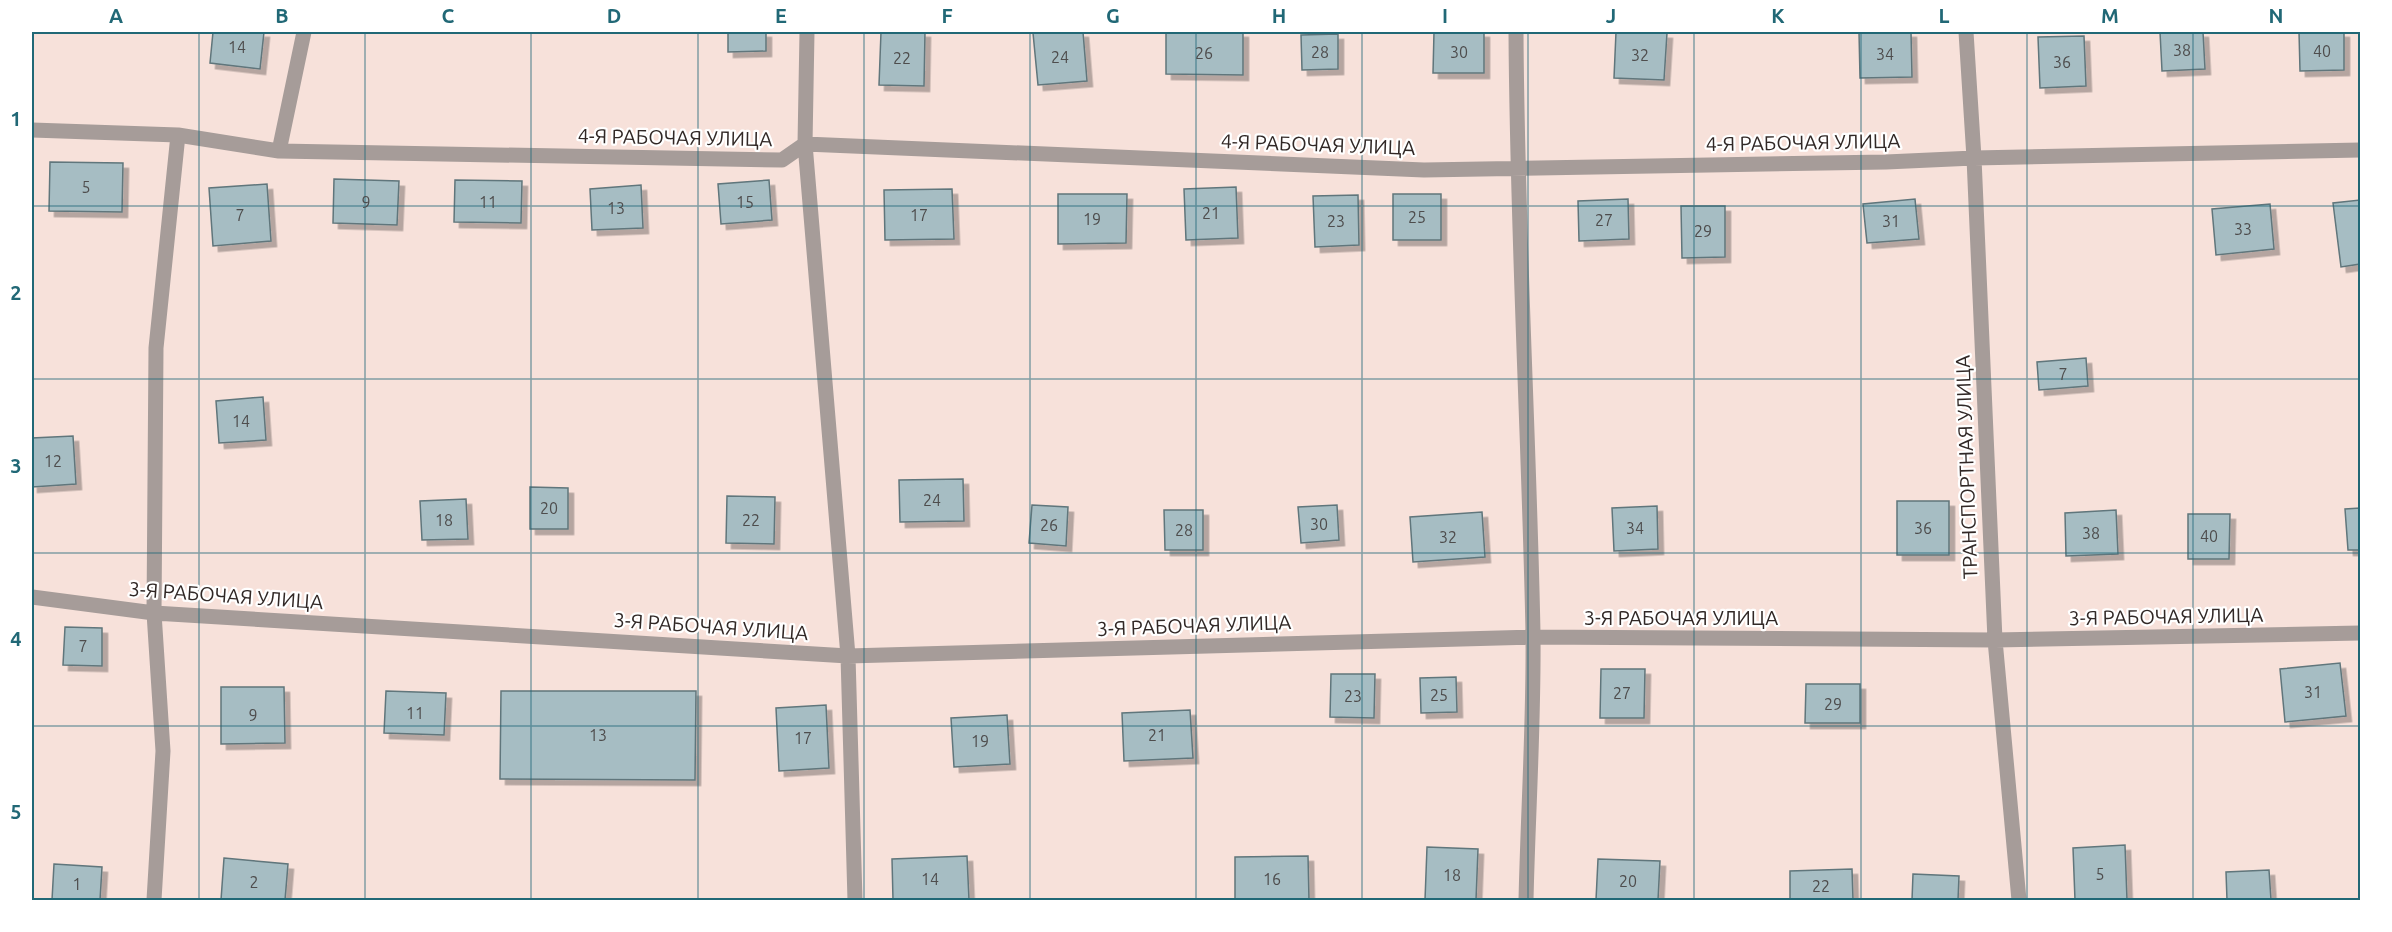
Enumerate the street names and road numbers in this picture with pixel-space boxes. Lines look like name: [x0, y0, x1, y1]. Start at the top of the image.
street label: 4-Я РАБОЧАЯ УЛИЦА: [577, 124, 773, 150]
street label: 4-Я РАБОЧАЯ УЛИЦА: [1220, 129, 1416, 159]
street label: 4-Я РАБОЧАЯ УЛИЦА: [1705, 129, 1901, 155]
street label: ТРАНСПОРТНАЯ УЛИЦА: [1951, 355, 1981, 579]
street label: 3-Я РАБОЧАЯ УЛИЦА: [128, 577, 324, 613]
street label: 3-Я РАБОЧАЯ УЛИЦА: [2068, 603, 2264, 629]
street label: 3-Я РАБОЧАЯ УЛИЦА: [1584, 606, 1778, 629]
street label: 3-Я РАБОЧАЯ УЛИЦА: [613, 608, 809, 644]
street label: 3-Я РАБОЧАЯ УЛИЦА: [1096, 610, 1292, 640]

